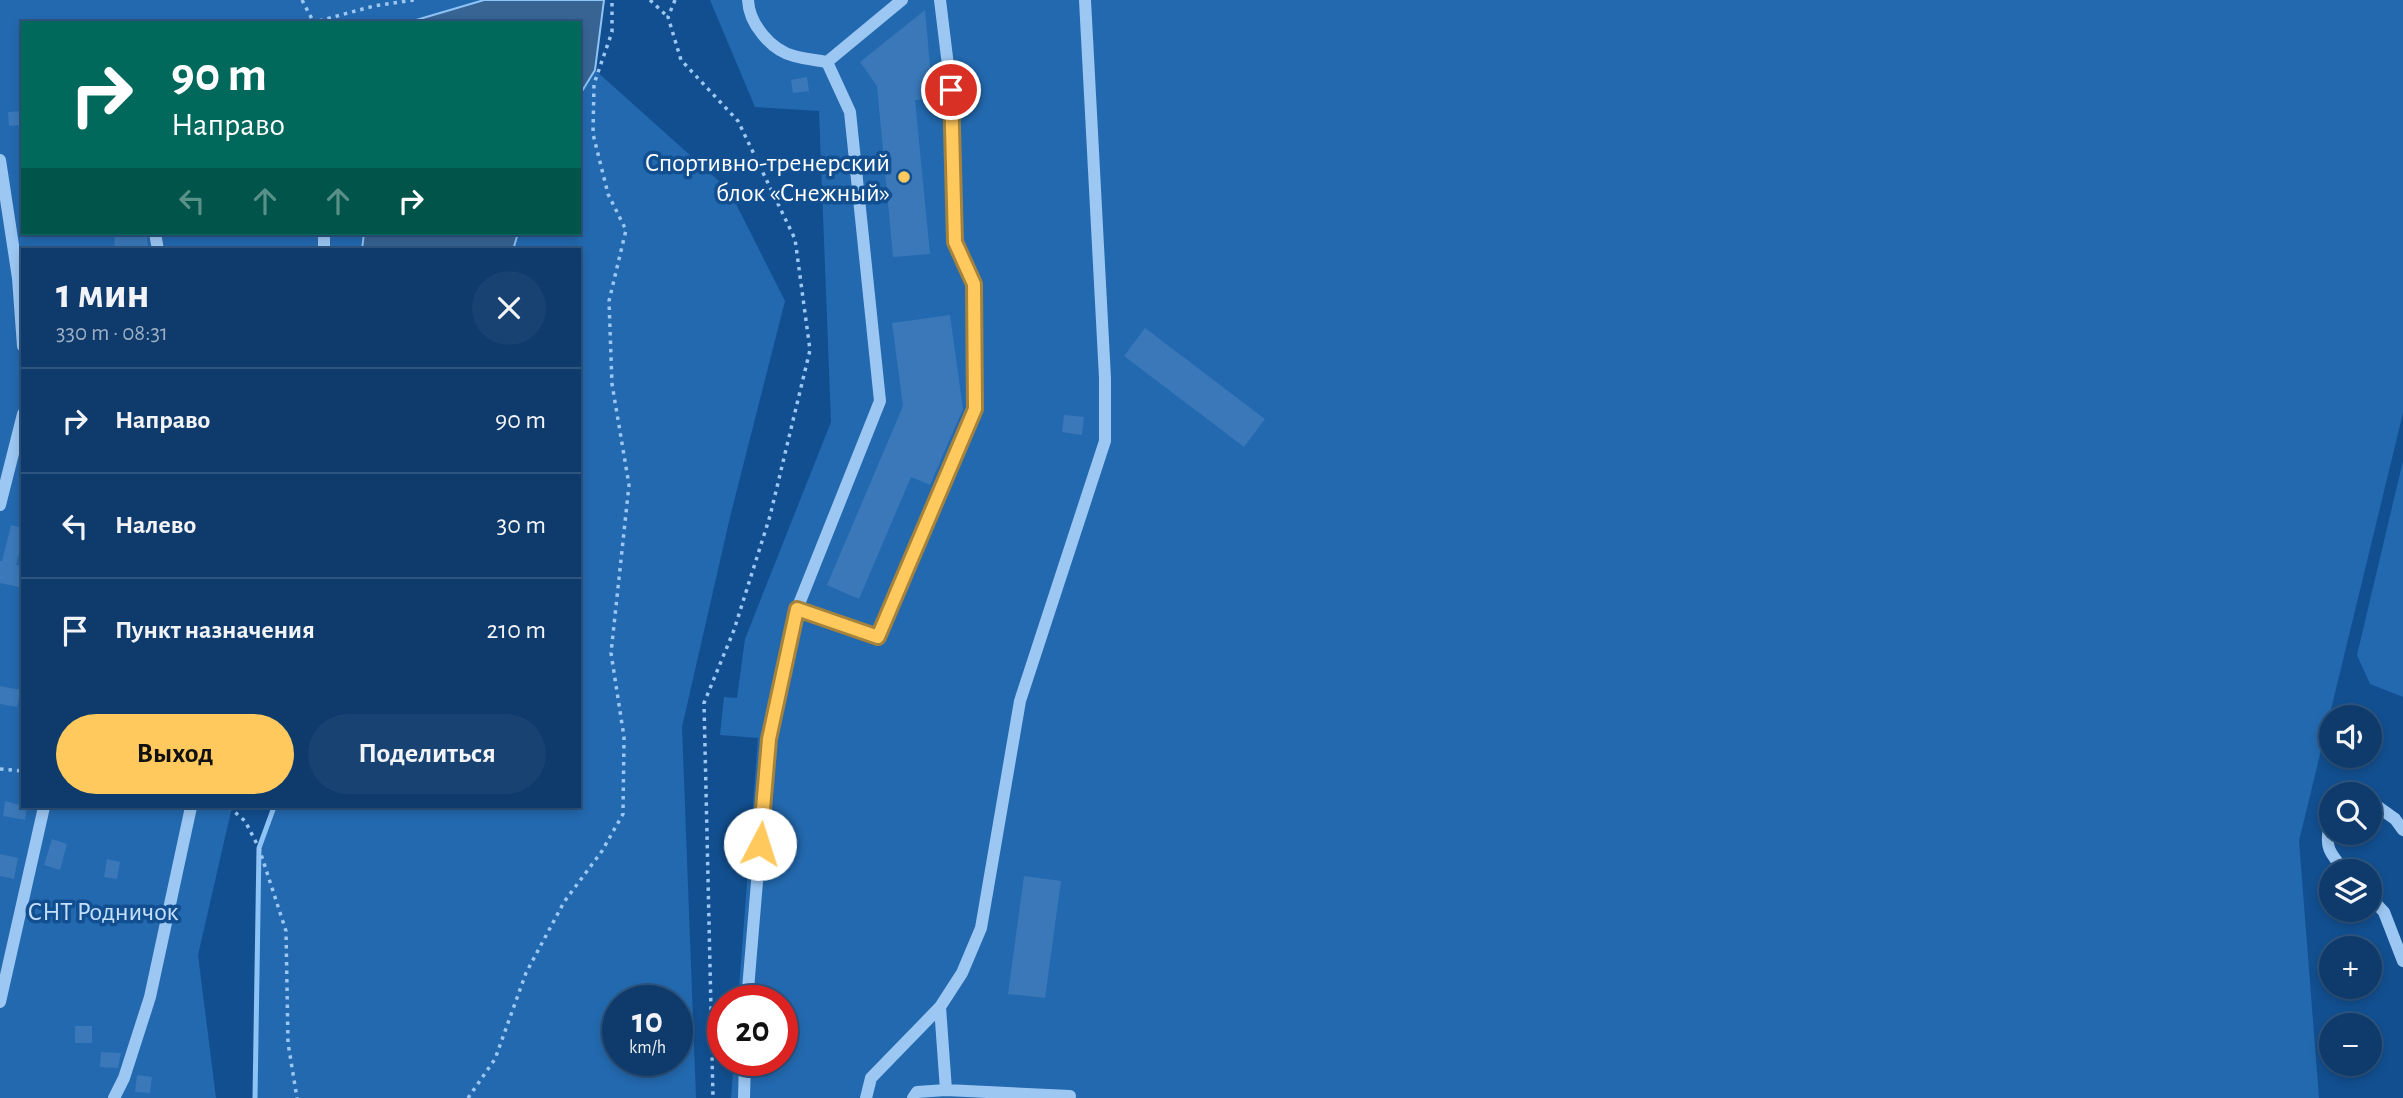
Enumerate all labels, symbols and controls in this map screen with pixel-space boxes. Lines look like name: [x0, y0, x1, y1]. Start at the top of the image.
icon: right: [56, 49, 147, 140]
text: 90 m: [171, 51, 267, 100]
pin: [921, 60, 981, 120]
icon: arrive: [932, 71, 970, 109]
text: Направо: [171, 109, 285, 141]
place label: Спортивно-тренерский блок «Снежный»: [645, 150, 890, 206]
marker: Спортивно-тренерский блок «Снежный»: [896, 169, 912, 185]
icon: left: [173, 182, 211, 220]
icon: ahead: [246, 182, 284, 220]
icon: ahead: [319, 182, 357, 220]
icon: right: [392, 182, 430, 220]
button: close: [472, 271, 546, 345]
text: 1 мин: [56, 273, 150, 315]
text: 330 m · 08:31: [56, 322, 168, 345]
icon: right: [56, 402, 94, 440]
text: Направо: [115, 407, 210, 433]
text: 90 m: [495, 407, 546, 433]
icon: left: [56, 507, 94, 545]
text: Налево: [115, 512, 196, 538]
text: 30 m: [496, 512, 546, 538]
icon: arrive: [56, 612, 94, 650]
text: Пункт назначения: [115, 617, 315, 643]
text: 210 m: [486, 617, 546, 643]
map controls: [2319, 705, 2382, 1076]
button: sound: [2319, 705, 2382, 768]
button: Выход: [56, 714, 294, 794]
button: Поделиться: [308, 714, 546, 794]
button: search: [2319, 782, 2382, 845]
position arrow: [723, 807, 797, 881]
button: layers: [2319, 859, 2382, 922]
park label: СНТ Родничок: [28, 899, 179, 925]
button: +: [2319, 936, 2382, 999]
speed limit sign: 20: [707, 985, 798, 1076]
text: 10: [632, 1004, 663, 1039]
button: −: [2319, 1013, 2382, 1076]
text: km/h: [629, 1039, 666, 1057]

